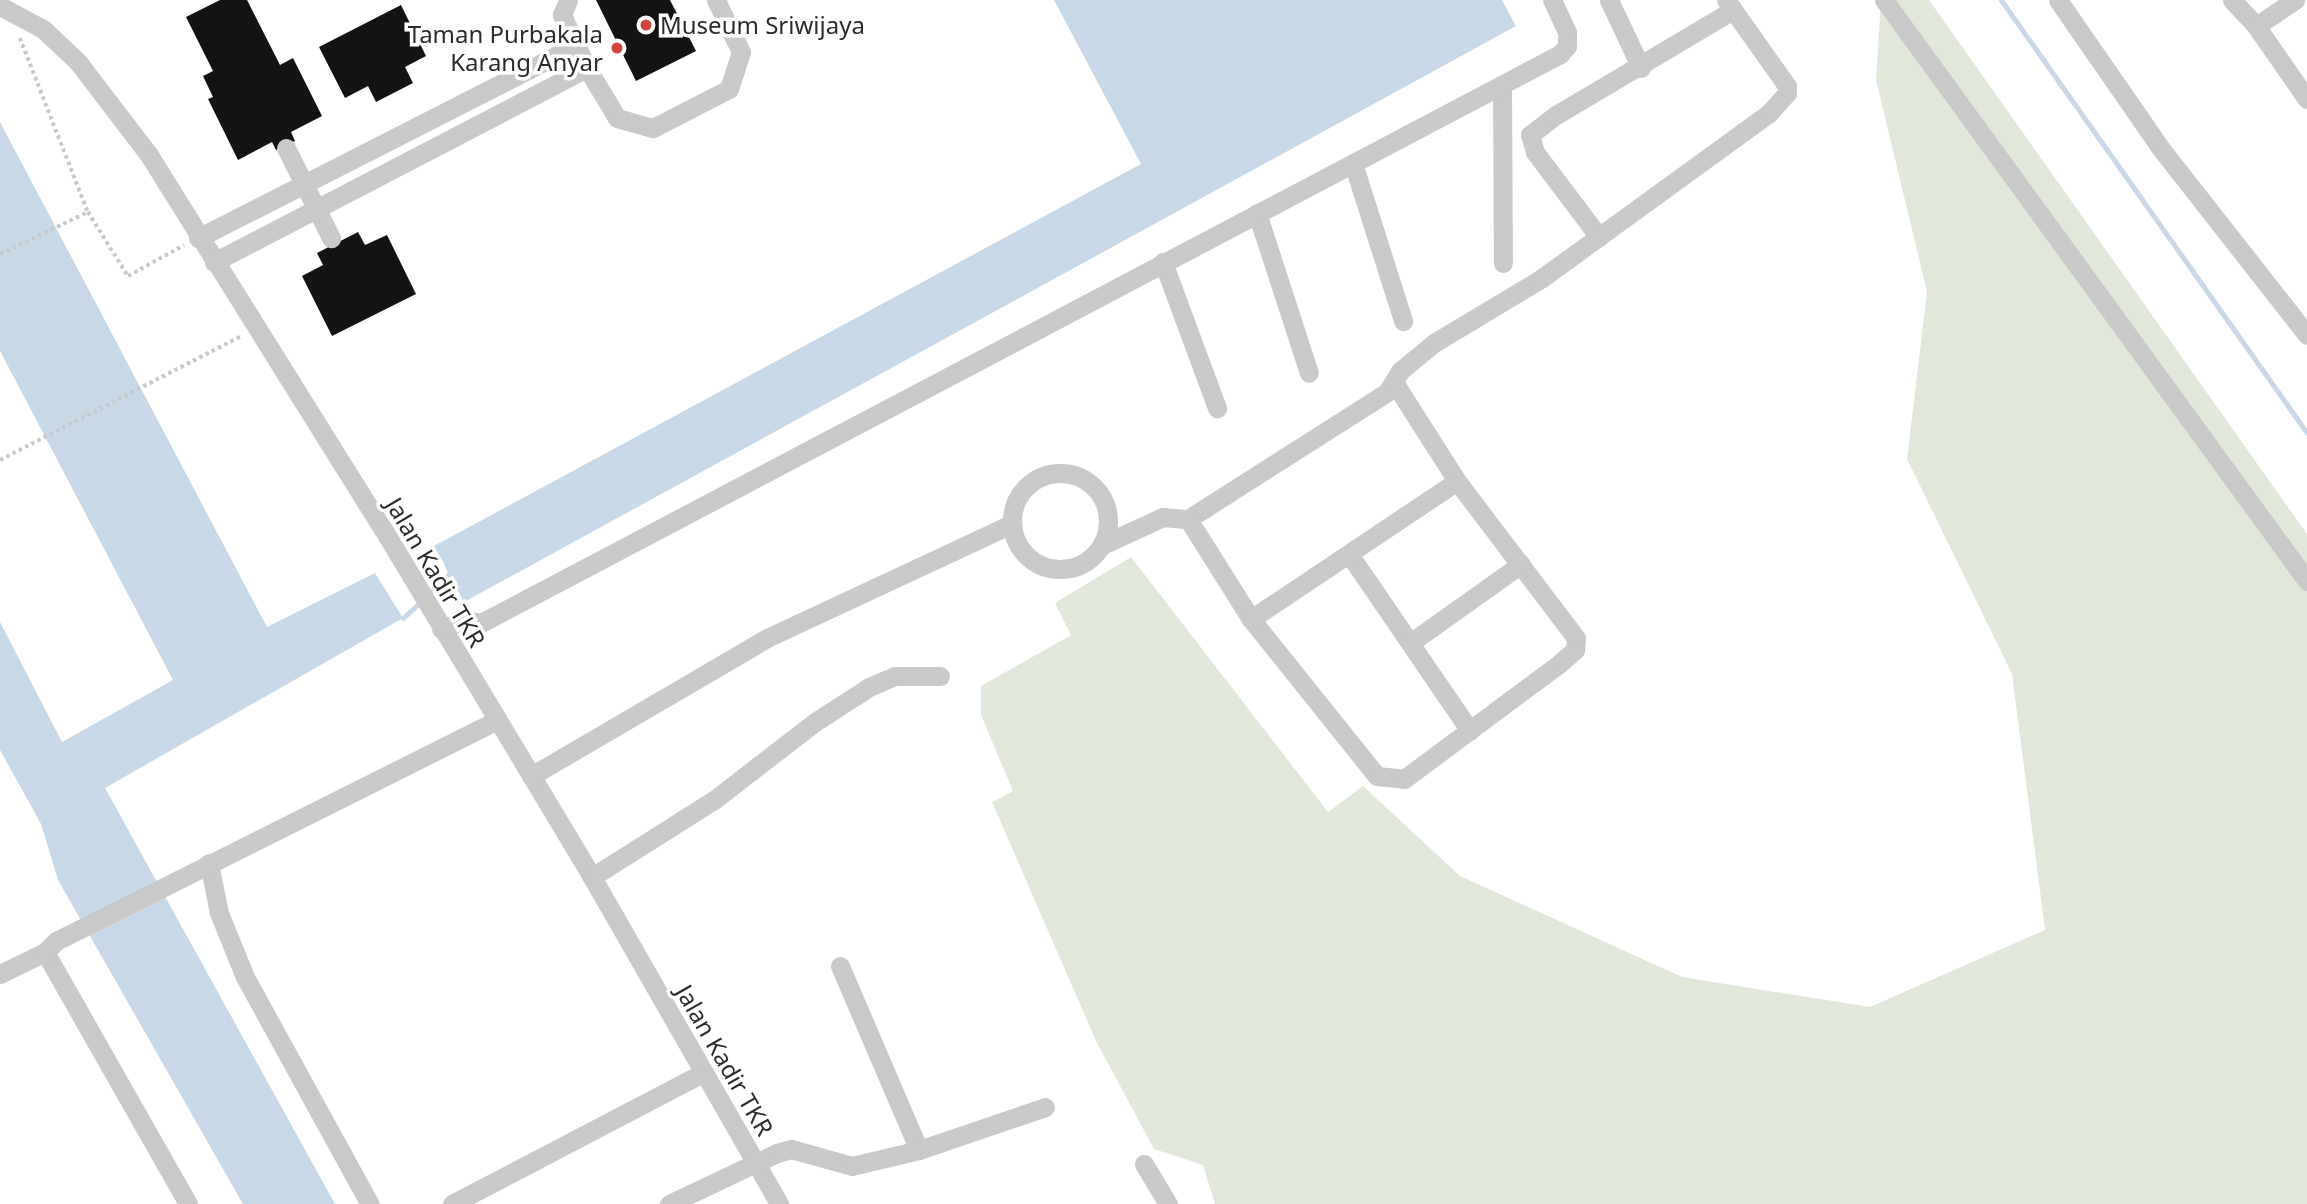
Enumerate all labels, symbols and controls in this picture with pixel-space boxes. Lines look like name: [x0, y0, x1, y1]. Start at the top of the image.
place label: Museum Sriwijaya: [660, 11, 865, 39]
marker: Museum Sriwijaya: [638, 17, 654, 33]
place label: Taman Purbakala Karang Anyar: [408, 20, 603, 76]
marker: Taman Purbakala Karang Anyar: [609, 40, 625, 56]
street label: Jalan Kadir TKR: [380, 492, 492, 652]
street label: Jalan Kadir TKR: [670, 979, 780, 1141]

